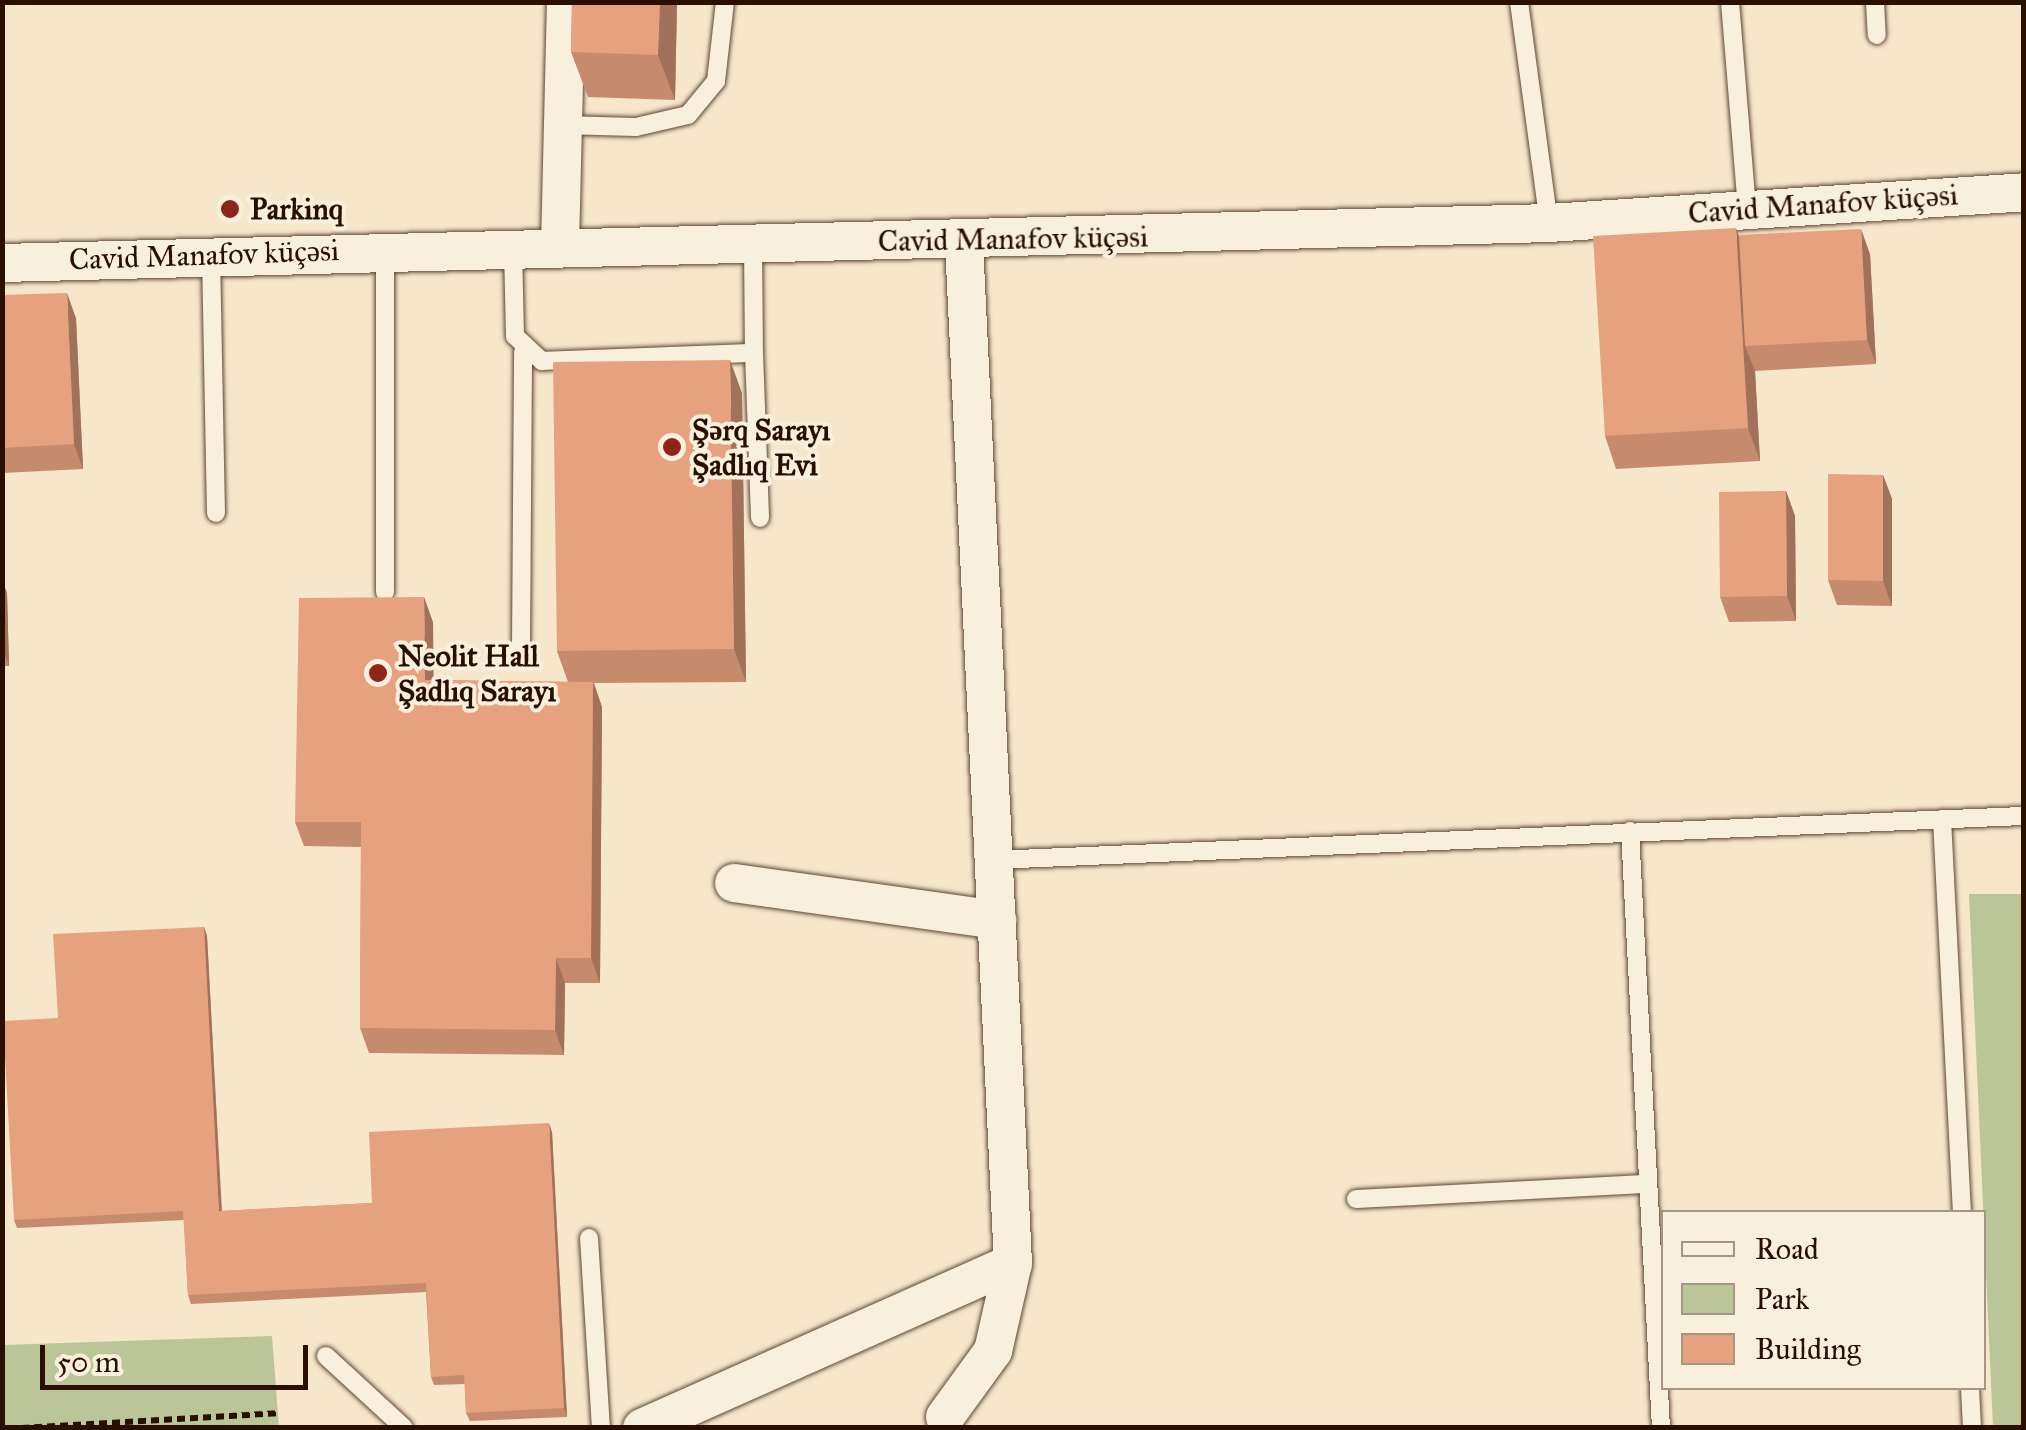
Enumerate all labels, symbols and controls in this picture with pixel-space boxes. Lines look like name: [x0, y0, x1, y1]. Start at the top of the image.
street label: Cavid Manafov küçəsi: [1687, 177, 1959, 231]
place label: Parkinq: [250, 191, 343, 227]
marker: Parkinq: [219, 198, 241, 220]
street label: Cavid Manafov küçəsi: [877, 219, 1149, 259]
street label: Cavid Manafov küçəsi: [68, 232, 340, 278]
place label: Şərq Sarayı Şadlıq Evi: [692, 412, 830, 482]
marker: Şərq Sarayı Şadlıq Evi: [661, 436, 683, 458]
place label: Neolit Hall Şadlıq Sarayı: [398, 638, 556, 708]
marker: Neolit Hall Şadlıq Sarayı: [367, 662, 389, 684]
legend: [1661, 1210, 1986, 1390]
text: Road: [1755, 1231, 1819, 1267]
text: Park: [1755, 1281, 1809, 1317]
scale bar: [45, 1325, 312, 1387]
text: Building: [1755, 1331, 1861, 1367]
text: 50 m: [57, 1344, 120, 1380]

